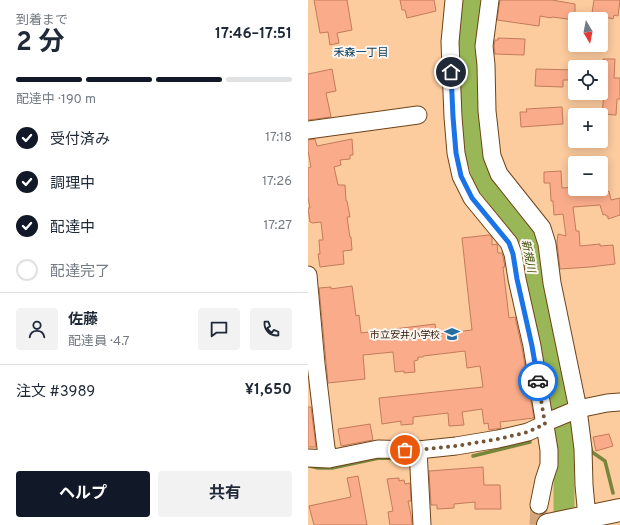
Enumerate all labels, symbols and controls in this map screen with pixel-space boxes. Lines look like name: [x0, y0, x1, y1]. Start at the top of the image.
north arrow: [568, 12, 608, 52]
map controls: [568, 12, 608, 196]
text: 到着まで: [16, 13, 68, 29]
text: 17:46–17:51: [215, 25, 292, 44]
text: 2 分: [16, 27, 64, 60]
district label: 禾森一丁目: [334, 46, 389, 60]
pin: [434, 55, 468, 89]
button: locate: [568, 60, 608, 100]
icon: home: [440, 61, 462, 83]
text: 配達中 · 190 m: [16, 92, 96, 108]
button: +: [568, 108, 608, 148]
icon: check: [16, 127, 38, 149]
text: 17:18: [265, 130, 292, 146]
text: 受付済み: [50, 131, 110, 150]
button: −: [568, 156, 608, 196]
icon: check: [16, 171, 38, 193]
text: 17:26: [262, 174, 292, 190]
text: 調理中: [50, 175, 95, 194]
icon: check: [16, 215, 38, 237]
text: 17:27: [263, 218, 292, 234]
text: 配達中: [50, 219, 95, 238]
water label: 新規川: [518, 239, 538, 275]
text: 配達完了: [50, 263, 110, 282]
button: person: [16, 308, 58, 350]
button: chat: [198, 308, 240, 350]
button: phone: [250, 308, 292, 350]
text: 佐藤: [68, 311, 98, 330]
school or university icon: 市立安井小学校: [443, 325, 461, 343]
place label: 市立安井小学校: [370, 329, 440, 342]
text: 配達員 · 4.7: [68, 334, 130, 350]
courier: [518, 361, 558, 401]
icon: car: [527, 370, 549, 392]
text: ¥1,650: [245, 381, 292, 400]
text: 注文 #3989: [16, 383, 95, 402]
pin: [388, 433, 422, 467]
icon: bag: [394, 439, 416, 461]
button: ヘルプ: [16, 471, 150, 517]
button: 共有: [158, 471, 292, 517]

